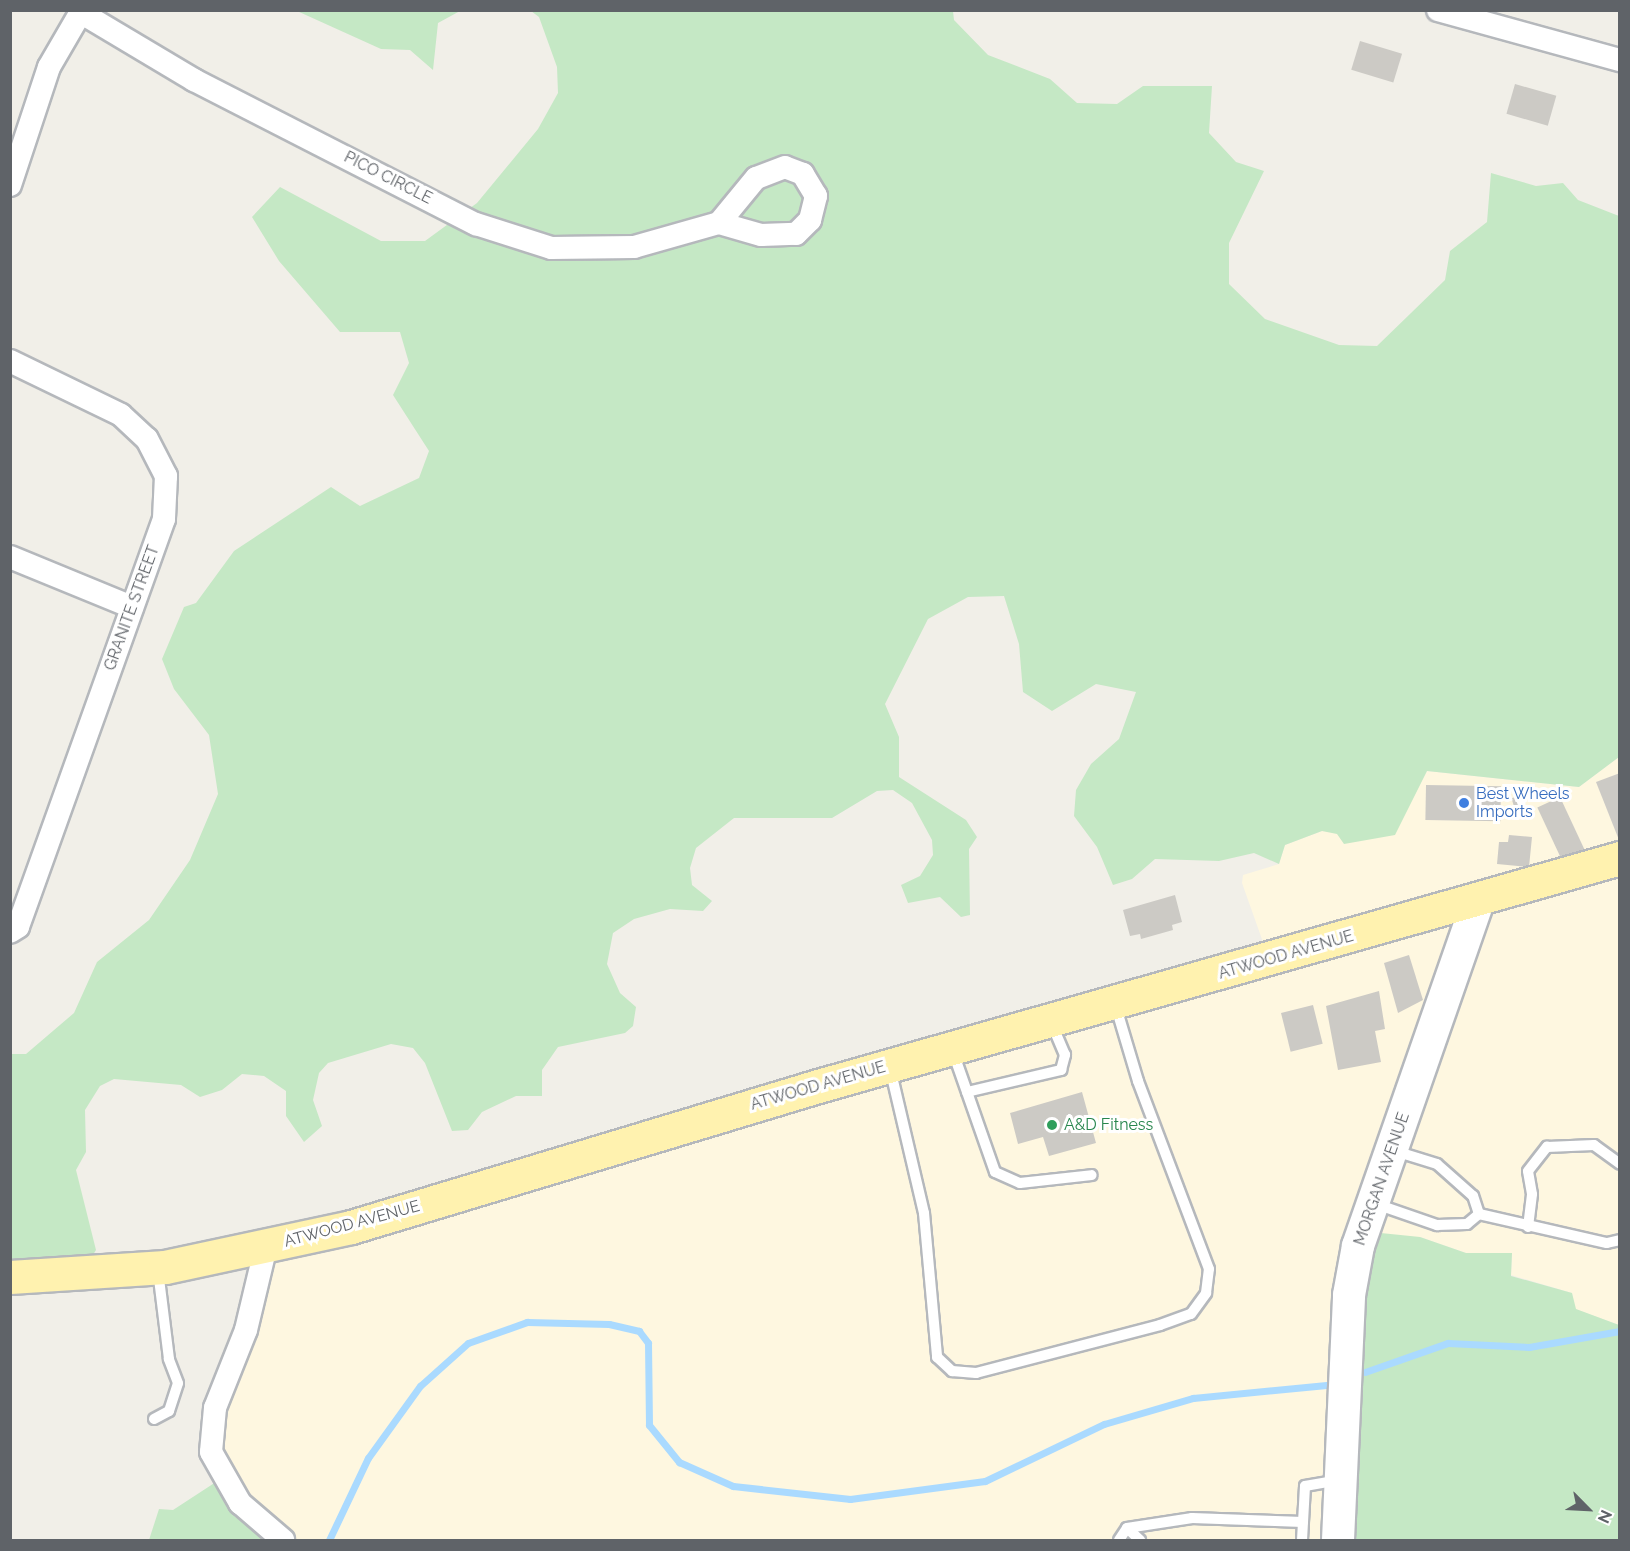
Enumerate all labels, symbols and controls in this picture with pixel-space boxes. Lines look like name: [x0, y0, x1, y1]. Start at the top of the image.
street label: PICO CIRCLE: [341, 148, 435, 208]
street label: GRANITE STREET: [100, 543, 164, 673]
place label: Best Wheels Imports: [1476, 784, 1570, 822]
marker: Best Wheels Imports: [1457, 796, 1471, 810]
street label: ATWOOD AVENUE: [1216, 926, 1356, 984]
street label: ATWOOD AVENUE: [748, 1057, 888, 1115]
street label: MORGAN AVENUE: [1350, 1110, 1414, 1248]
place label: A&D Fitness: [1064, 1115, 1153, 1135]
marker: A&D Fitness: [1045, 1118, 1059, 1132]
street label: ATWOOD AVENUE: [282, 1197, 422, 1251]
north arrow: [1558, 1479, 1618, 1539]
text: N: [1594, 1507, 1616, 1526]

